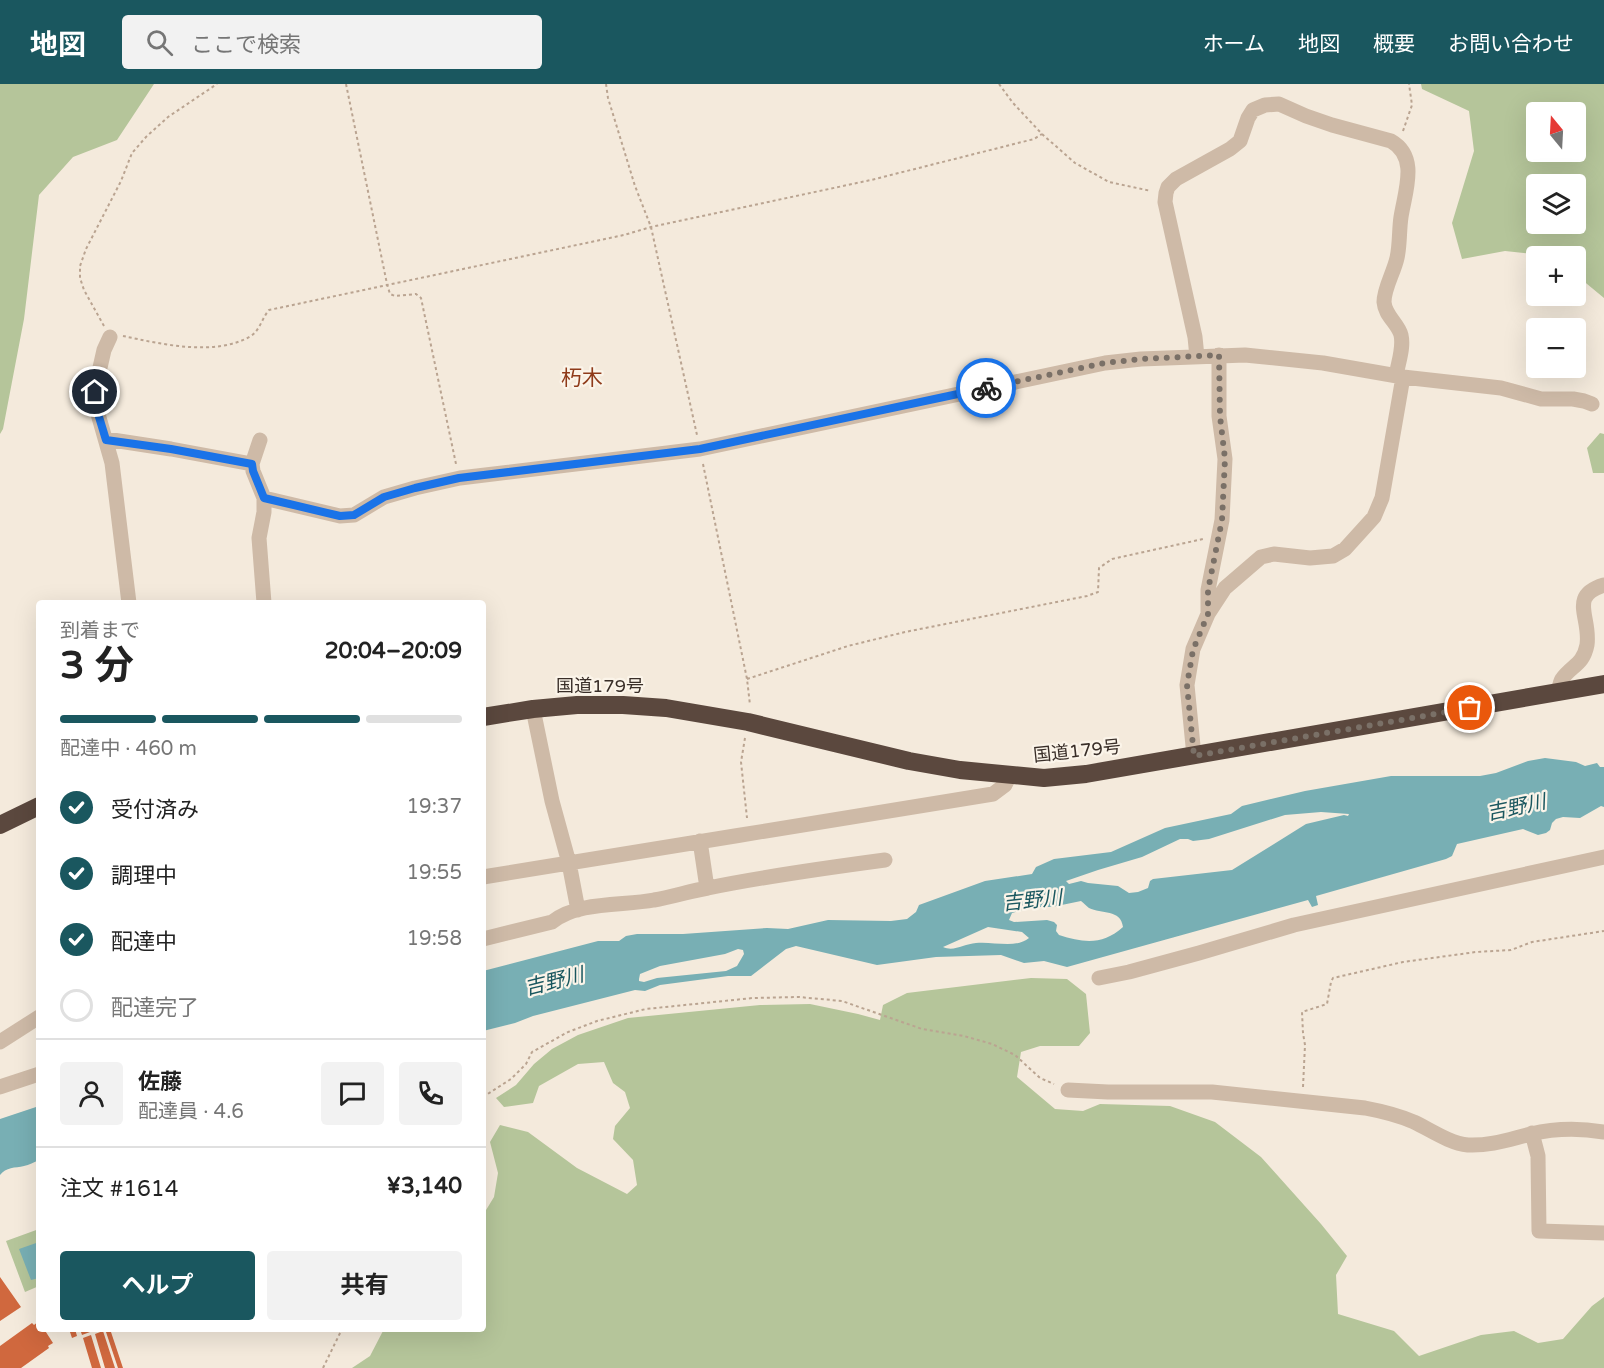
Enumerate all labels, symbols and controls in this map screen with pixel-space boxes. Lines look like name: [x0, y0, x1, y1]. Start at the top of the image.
search box: [122, 15, 542, 69]
icon: search: [143, 26, 176, 59]
text: 地図: [30, 28, 86, 62]
text: ここで検索: [191, 32, 301, 58]
text: ホーム: [1203, 32, 1265, 57]
text: 地図: [1298, 32, 1340, 57]
text: 概要: [1373, 32, 1415, 57]
text: お問い合わせ: [1448, 32, 1574, 57]
north arrow: [1526, 102, 1586, 162]
map controls: [1526, 102, 1586, 378]
button: layers: [1526, 174, 1586, 234]
button: +: [1526, 246, 1586, 306]
button: −: [1526, 318, 1586, 378]
courier: [956, 358, 1016, 418]
pin: [69, 366, 120, 417]
district label: 朽木: [561, 366, 603, 391]
icon: bike: [970, 372, 1003, 405]
icon: home: [78, 375, 111, 408]
text: 到着まで: [60, 619, 140, 643]
text: 20:04–20:09: [325, 638, 462, 664]
text: 3 分: [60, 642, 134, 689]
street label: 国道179号: [556, 675, 644, 697]
pin: [1444, 682, 1495, 733]
icon: bag: [1453, 691, 1486, 724]
street label: 国道179号: [1032, 735, 1122, 767]
text: 配達中 · 460 m: [60, 737, 197, 761]
water label: 吉野川: [1484, 790, 1550, 826]
icon: check: [60, 791, 93, 824]
text: 19:37: [407, 795, 462, 819]
text: 受付済み: [111, 797, 199, 823]
icon: check: [60, 857, 93, 890]
text: 19:55: [407, 861, 462, 885]
text: 調理中: [111, 863, 177, 889]
water label: 吉野川: [1001, 886, 1065, 916]
icon: check: [60, 923, 93, 956]
text: 19:58: [407, 927, 462, 951]
text: 配達中: [111, 929, 177, 955]
water label: 吉野川: [522, 963, 588, 1001]
text: 配達完了: [111, 995, 199, 1021]
button: person: [60, 1062, 123, 1125]
button: chat: [321, 1062, 384, 1125]
button: phone: [399, 1062, 462, 1125]
text: 佐藤: [138, 1069, 182, 1095]
text: 配達員 · 4.6: [138, 1100, 244, 1124]
text: ¥3,140: [387, 1173, 462, 1199]
text: 注文 #1614: [60, 1176, 178, 1202]
button: ヘルプ: [60, 1251, 255, 1320]
button: 共有: [267, 1251, 462, 1320]

